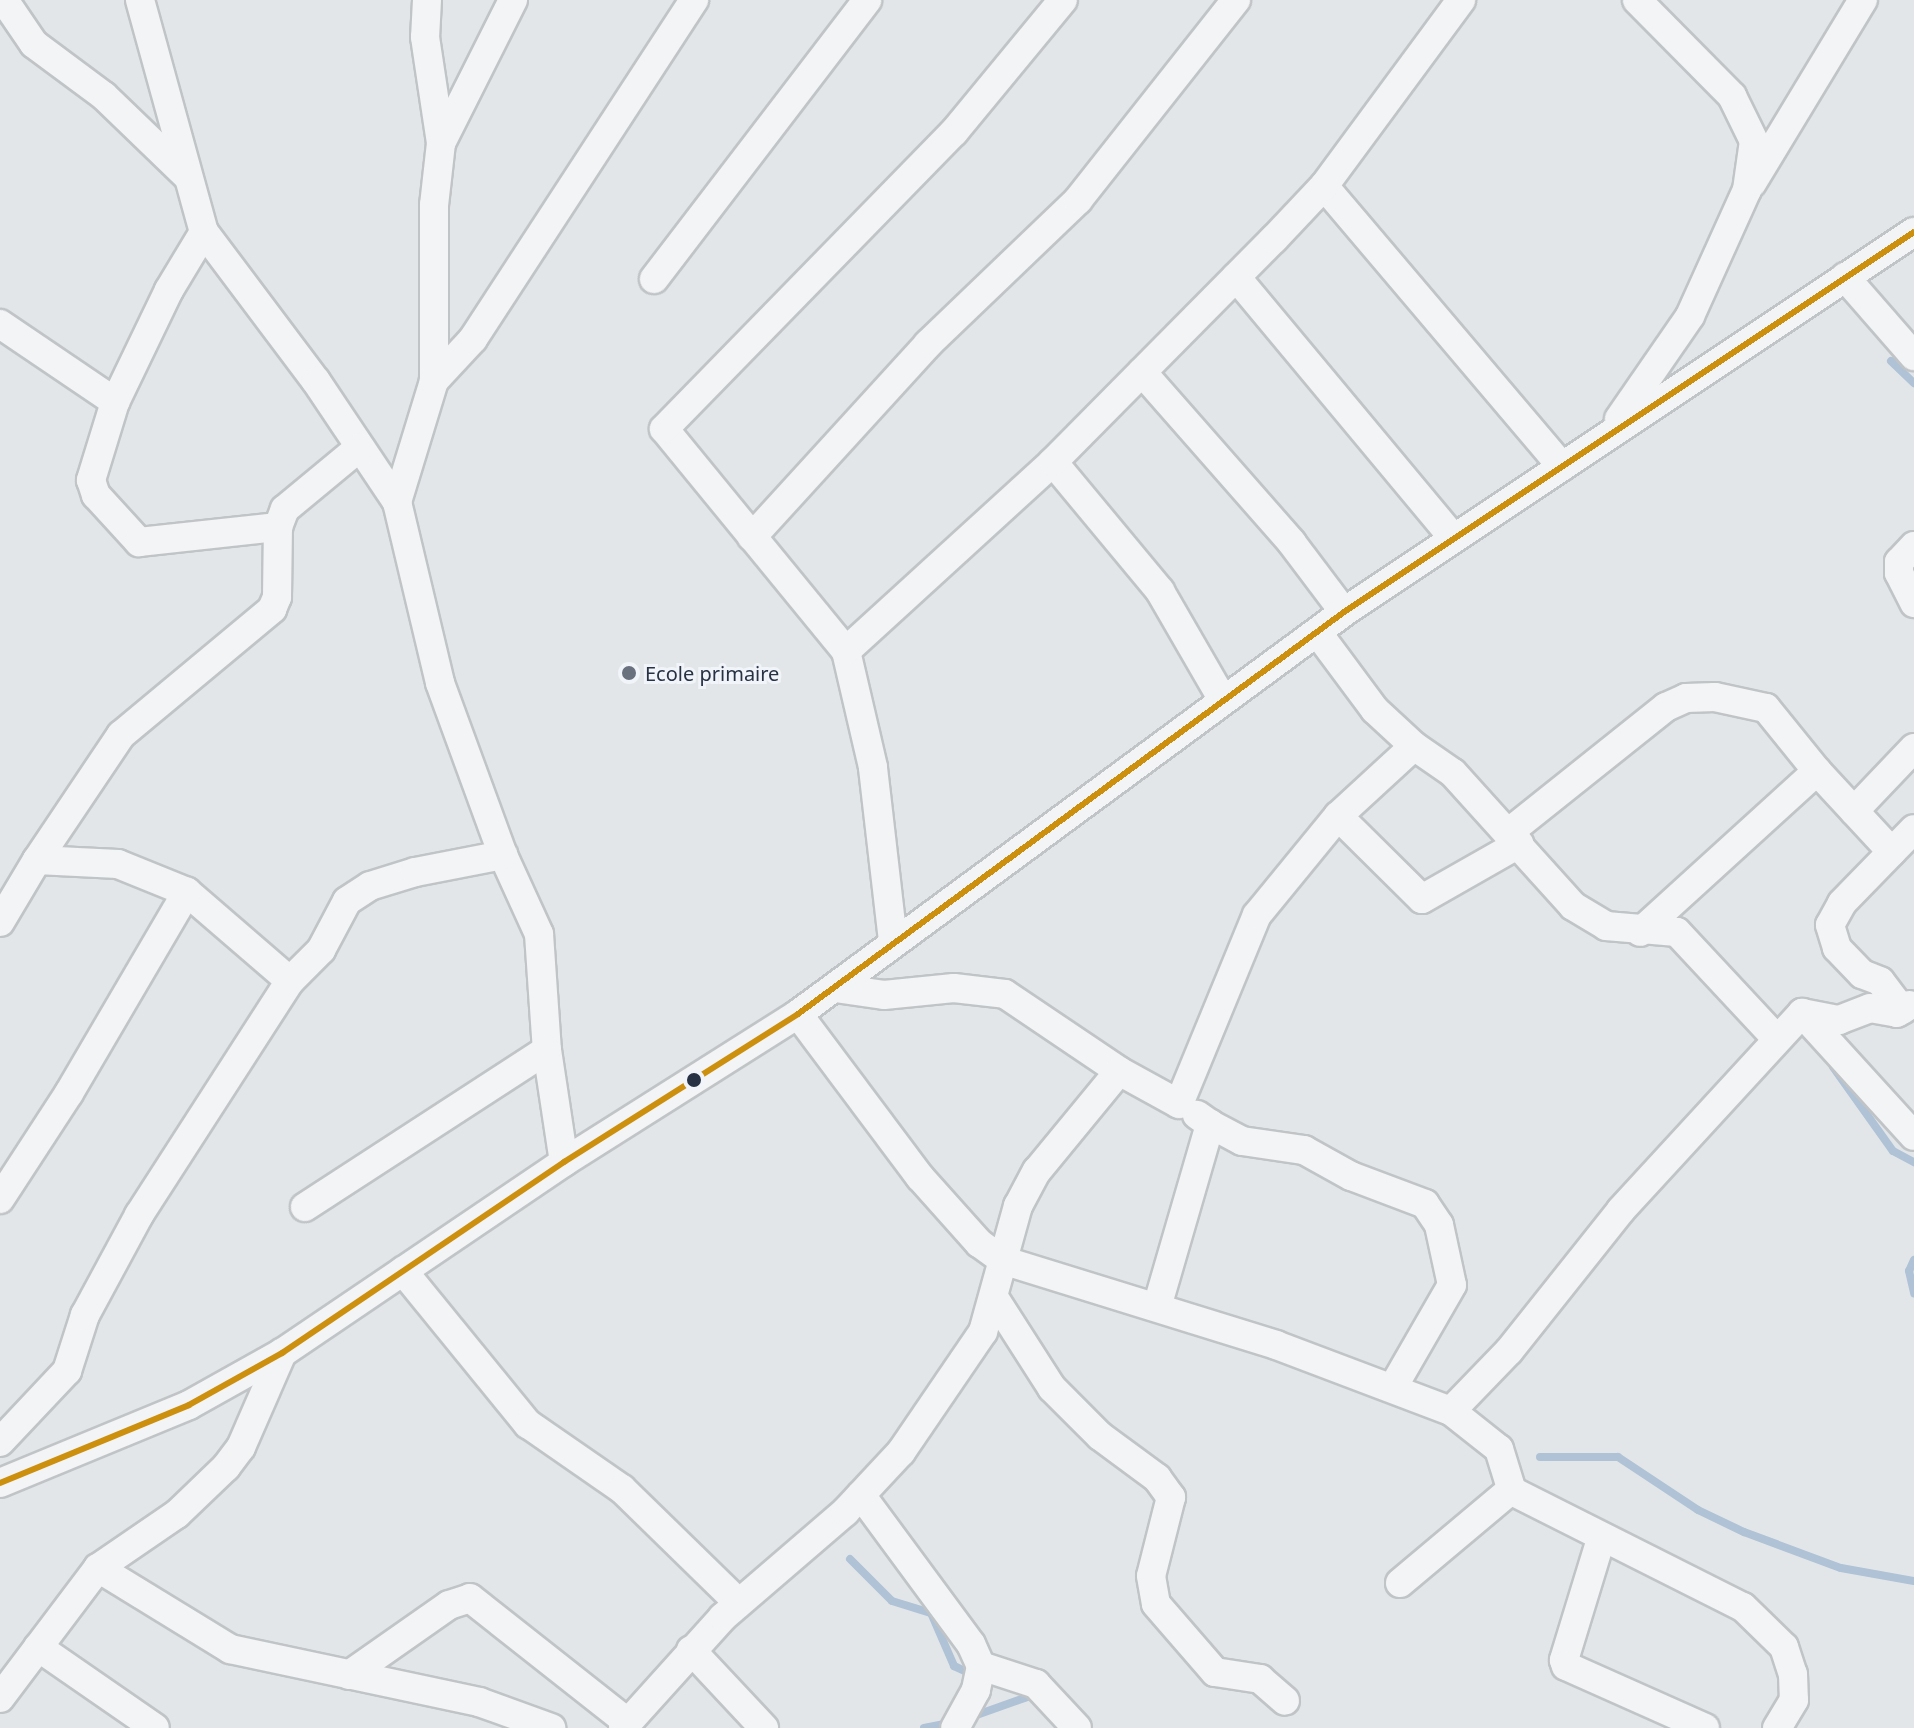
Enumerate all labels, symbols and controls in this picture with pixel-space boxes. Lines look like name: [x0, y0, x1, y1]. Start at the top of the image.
place label: Ecole primaire: [645, 661, 779, 685]
marker: Ecole primaire: [620, 664, 638, 682]
unlabelled marker: [686, 1072, 702, 1088]

